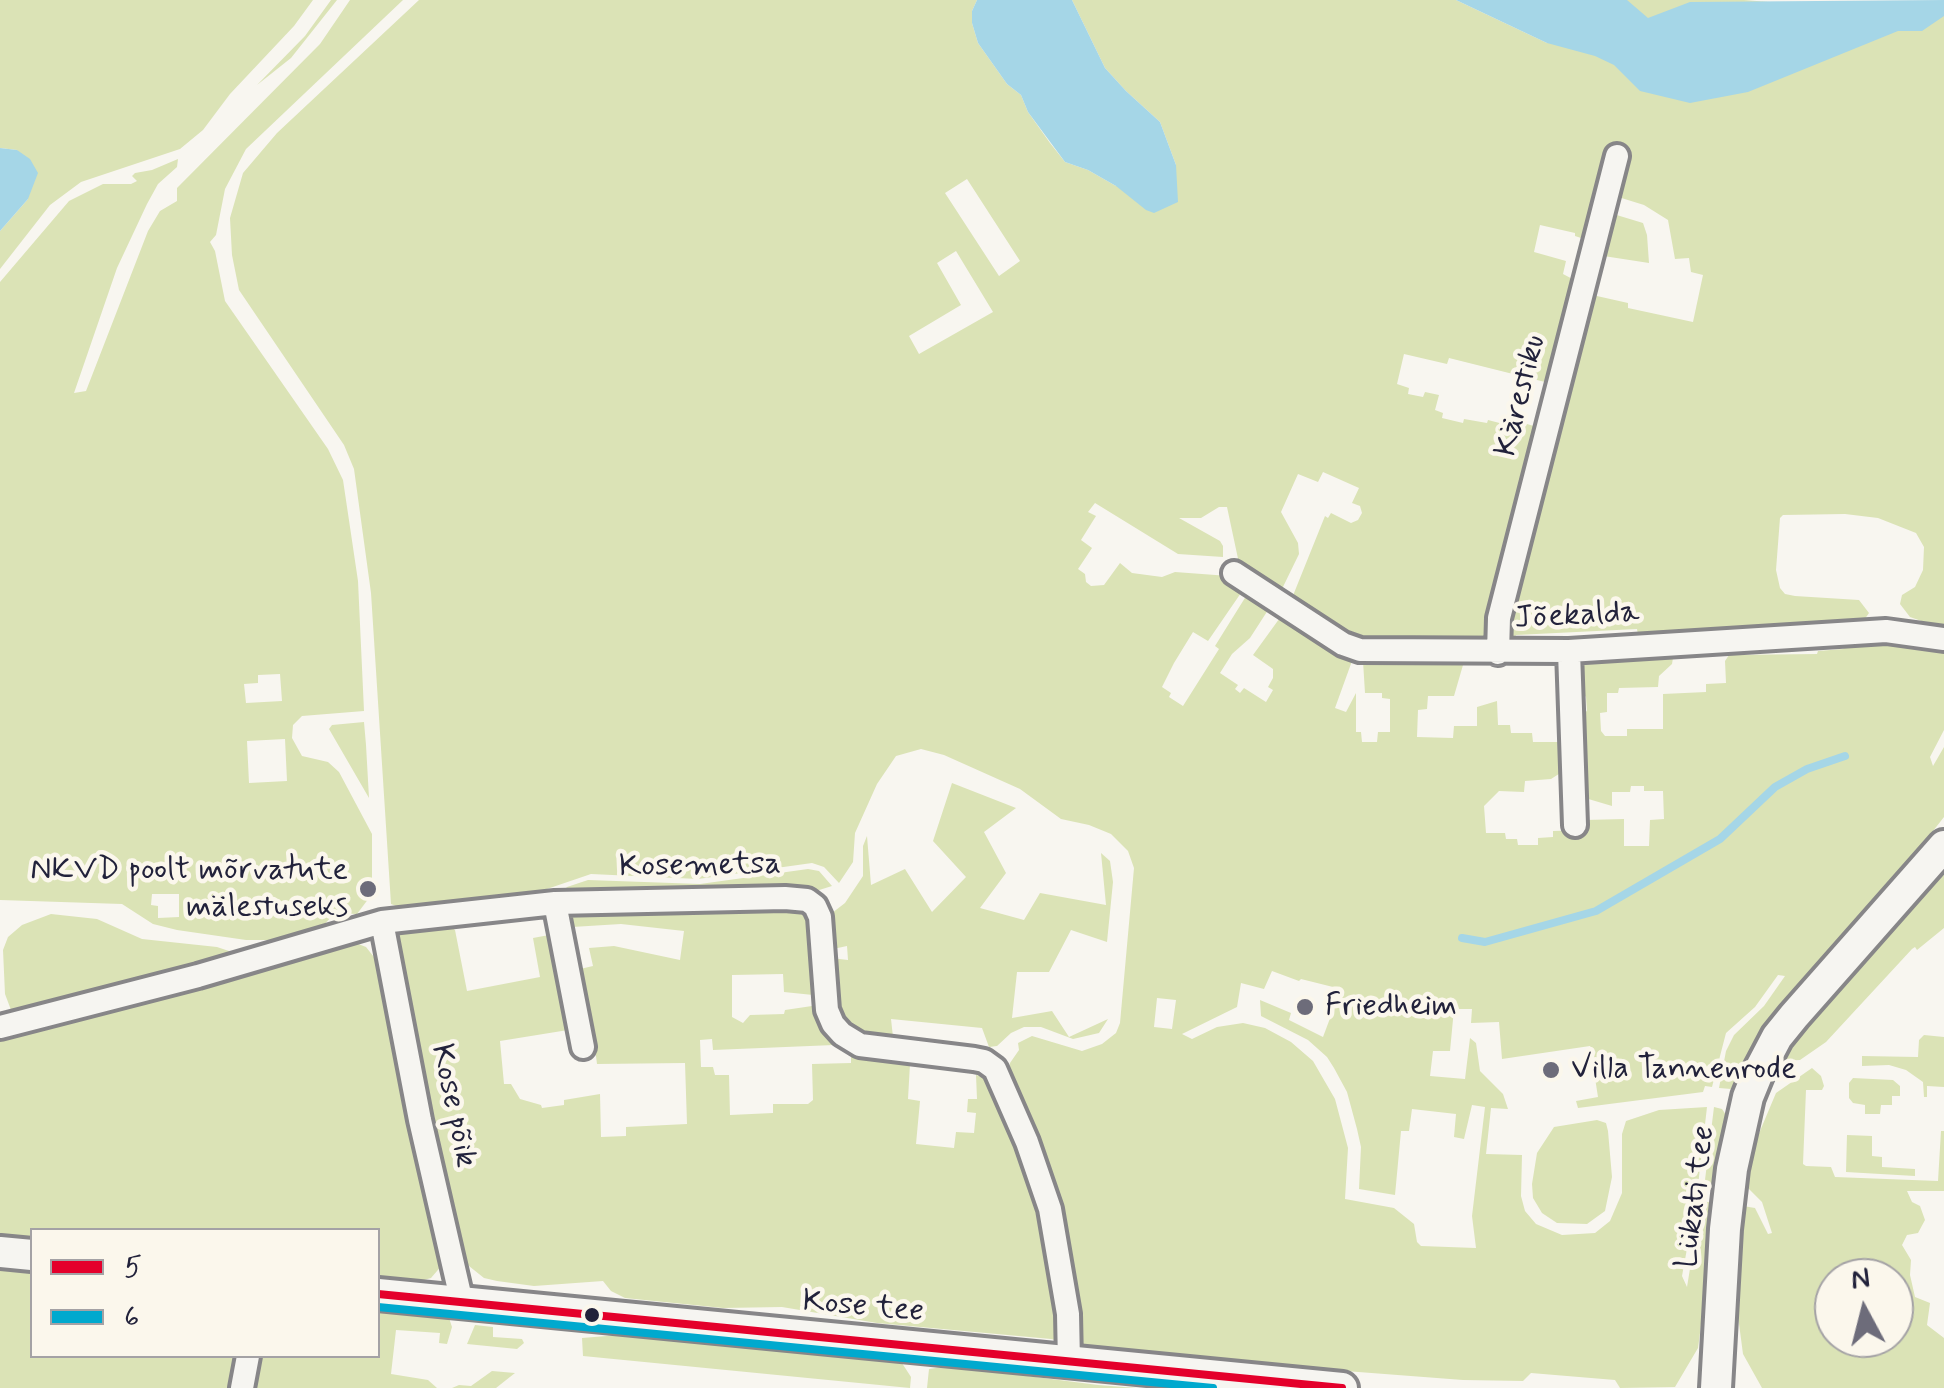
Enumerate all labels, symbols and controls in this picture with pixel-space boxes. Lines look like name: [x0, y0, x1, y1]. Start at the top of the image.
street label: Kärestiku: [1488, 331, 1556, 461]
street label: Jõekalda: [1514, 595, 1640, 639]
street label: Kosemetsa: [619, 846, 781, 888]
place label: NKVD poolt mõrvatute mälestuseks: [30, 852, 348, 927]
marker: NKVD poolt mõrvatute mälestuseks: [357, 878, 379, 900]
place label: Friedheim: [1325, 988, 1457, 1026]
marker: Friedheim: [1294, 996, 1316, 1018]
street label: Kose põik: [420, 1041, 484, 1171]
place label: Villa Tannenrode: [1571, 1051, 1797, 1089]
marker: Villa Tannenrode: [1540, 1059, 1562, 1081]
street label: Lükati tee: [1669, 1123, 1725, 1271]
legend: [30, 1228, 380, 1358]
text: 5: [124, 1248, 142, 1287]
north arrow: [1814, 1258, 1914, 1358]
text: N: [1849, 1260, 1872, 1299]
street label: Kose tee: [801, 1284, 925, 1332]
text: 6: [124, 1298, 139, 1337]
unlabelled marker: [582, 1305, 602, 1325]

